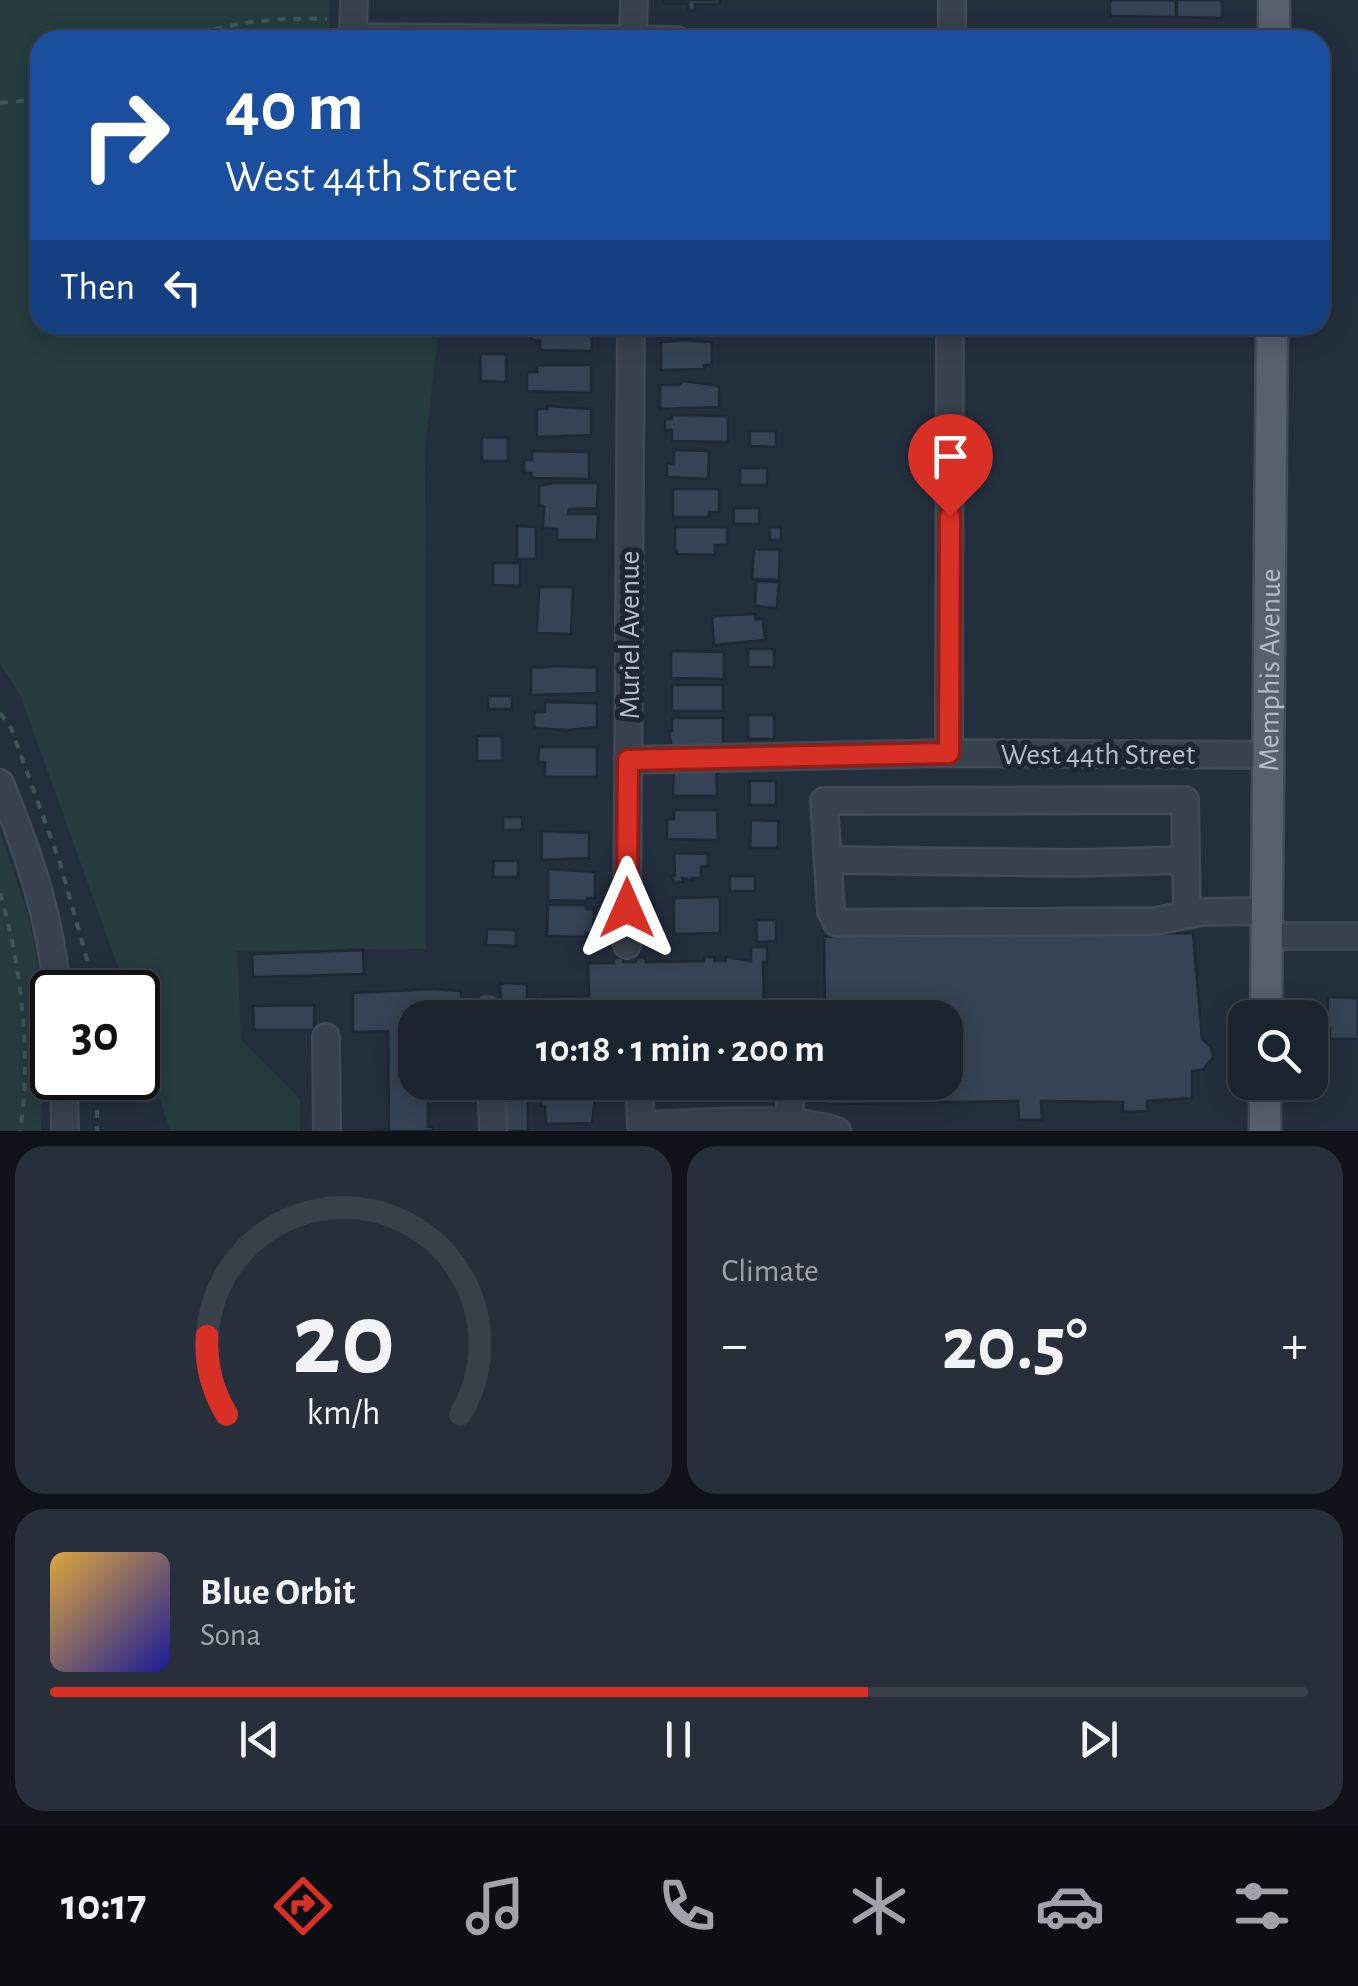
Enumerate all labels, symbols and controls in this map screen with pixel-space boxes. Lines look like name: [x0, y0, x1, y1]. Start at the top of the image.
icon: right: [60, 70, 190, 200]
text: 40 m: [225, 73, 364, 143]
text: West 44th Street: [225, 155, 517, 200]
icon: left: [155, 260, 210, 315]
text: Then: [60, 269, 135, 307]
pin: [908, 414, 993, 517]
icon: arrive: [923, 429, 978, 484]
street label: Muriel Avenue: [615, 551, 645, 719]
street label: Memphis Avenue: [1254, 569, 1286, 771]
street label: West 44th Street: [1001, 740, 1196, 770]
position arrow: [575, 856, 679, 960]
speed limit sign: 30: [30, 970, 160, 1100]
map controls: [1228, 1000, 1328, 1100]
button: search: [1228, 1000, 1328, 1100]
text: 10:18 · 1 min · 200 m: [536, 1031, 825, 1069]
text: Climate: [722, 1255, 819, 1287]
text: 20: [292, 1289, 395, 1393]
text: 20.5°: [942, 1308, 1088, 1383]
text: −: [722, 1318, 748, 1373]
text: +: [1282, 1318, 1308, 1373]
text: km/h: [306, 1395, 380, 1431]
text: Blue Orbit: [200, 1574, 355, 1612]
text: Sona: [200, 1619, 261, 1651]
icon: previous: [232, 1712, 287, 1767]
icon: pause: [651, 1712, 706, 1767]
icon: next: [1071, 1712, 1126, 1767]
icon: directions: [268, 1871, 338, 1941]
icon: music: [460, 1871, 530, 1941]
icon: phone: [652, 1871, 722, 1941]
icon: climate: [844, 1871, 914, 1941]
icon: car: [1035, 1871, 1105, 1941]
icon: filters: [1227, 1871, 1297, 1941]
text: 10:17: [61, 1883, 146, 1928]

